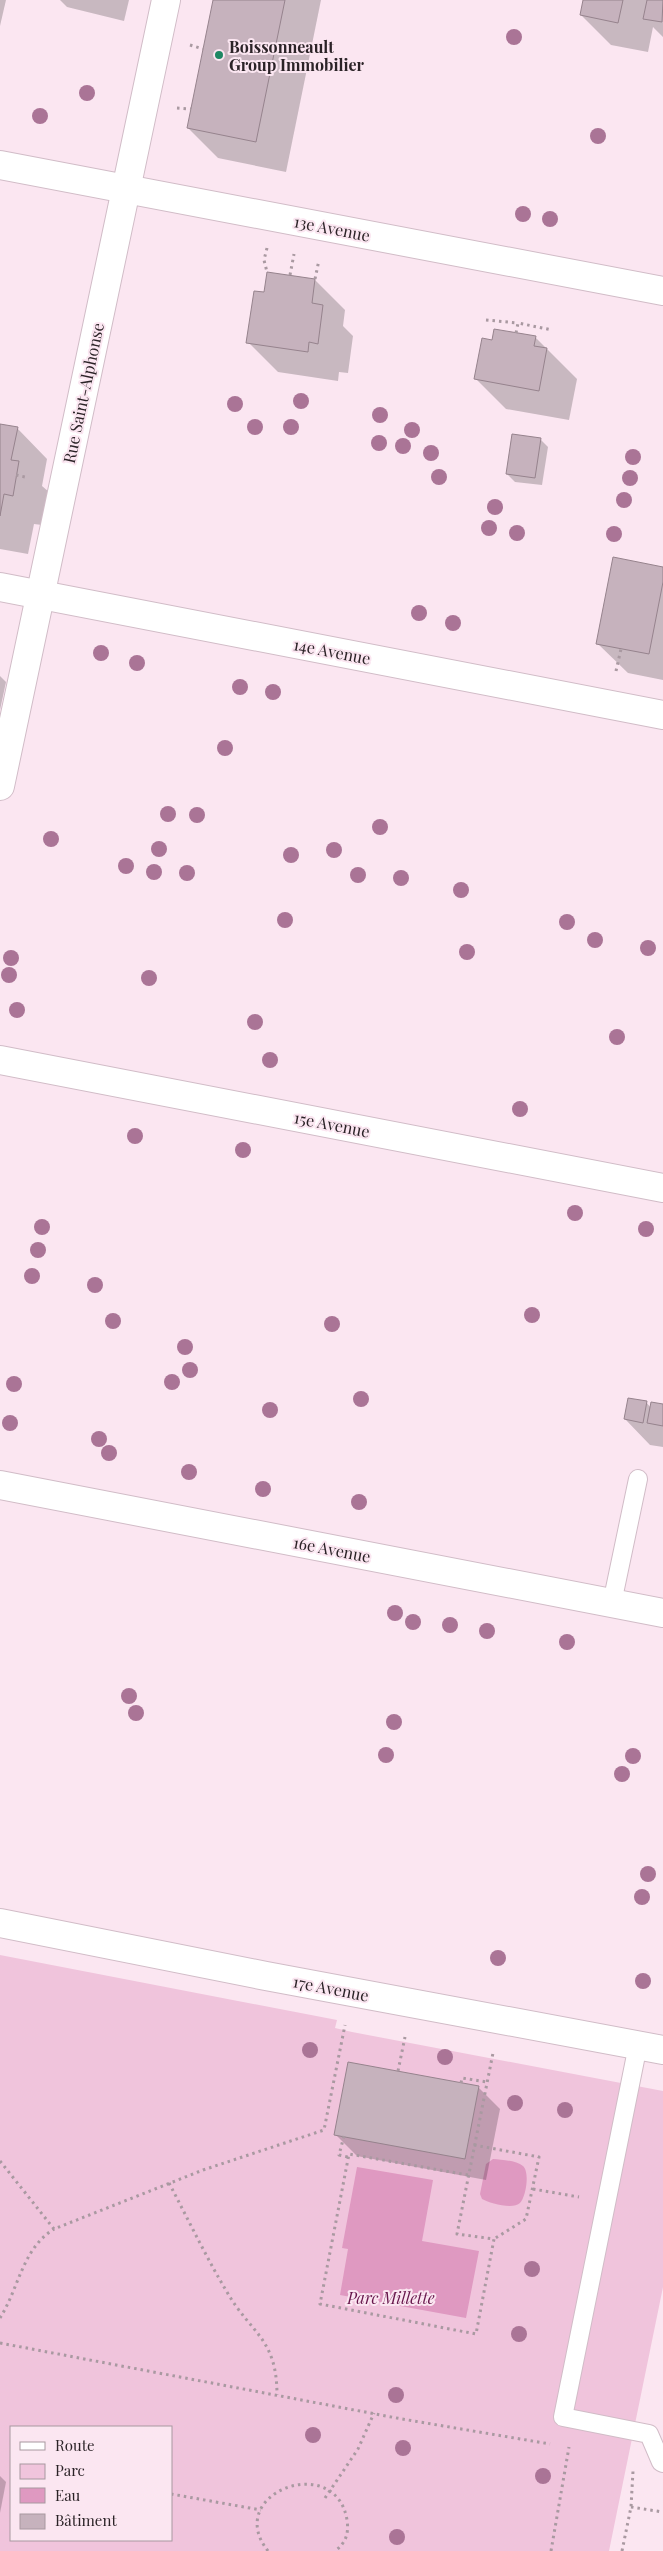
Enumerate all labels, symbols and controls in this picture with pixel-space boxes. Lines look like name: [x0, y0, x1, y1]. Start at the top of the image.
place label: Boissonneault Group Immobilier: [229, 36, 364, 75]
marker: Boissonneault Group Immobilier: [213, 49, 225, 61]
street label: 13e Avenue: [292, 210, 372, 246]
street label: Rue Saint-Alphonse: [58, 321, 108, 465]
street label: 14e Avenue: [292, 633, 372, 669]
street label: 15e Avenue: [292, 1106, 372, 1142]
street label: 16e Avenue: [291, 1531, 373, 1567]
street label: 17e Avenue: [291, 1970, 371, 2006]
park label: Parc Millette: [346, 2287, 435, 2308]
legend: [10, 2426, 172, 2541]
text: Route: [55, 2435, 95, 2455]
text: Parc: [55, 2460, 85, 2480]
text: Eau: [55, 2485, 81, 2505]
text: Bâtiment: [55, 2510, 117, 2530]

